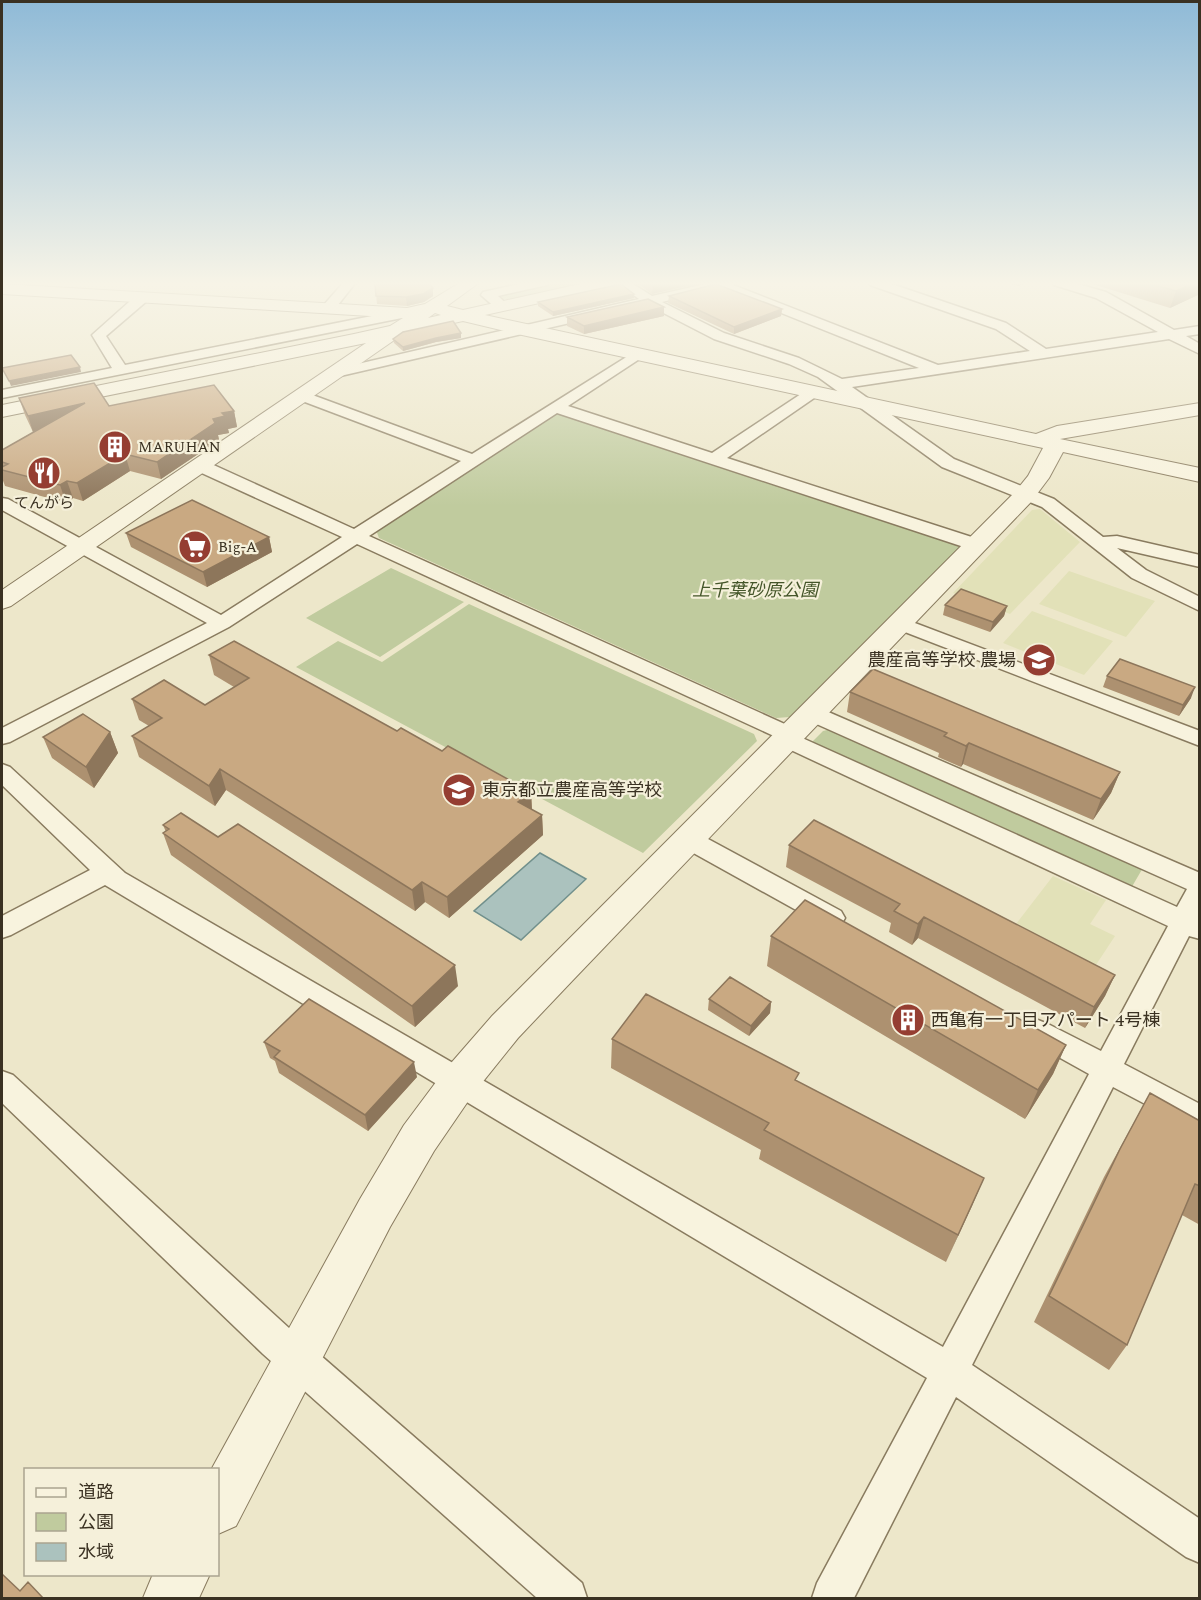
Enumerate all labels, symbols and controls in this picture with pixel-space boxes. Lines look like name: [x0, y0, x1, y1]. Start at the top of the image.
building icon: MARUHAN: [97, 429, 133, 465]
place label: MARUHAN: [138, 436, 221, 459]
restaurant icon: てんがら: [26, 455, 62, 491]
place label: てんがら: [14, 492, 74, 515]
supermarket icon: Big-A: [177, 529, 213, 565]
place label: Big-A: [218, 536, 257, 559]
park label: 上千葉砂原公園: [692, 577, 821, 604]
school or university icon: 農産高等学校 農場: [1021, 642, 1057, 678]
place label: 農産高等学校 農場: [868, 647, 1016, 674]
school or university icon: 東京都立農産高等学校: [441, 772, 477, 808]
place label: 東京都立農産高等学校: [482, 777, 662, 804]
building icon: 西亀有一丁目アパート 4号棟: [890, 1002, 926, 1038]
place label: 西亀有一丁目アパート 4号棟: [931, 1007, 1160, 1034]
legend: [24, 1468, 219, 1576]
text: 道路: [78, 1479, 114, 1506]
text: 公園: [78, 1509, 114, 1536]
text: 水域: [78, 1539, 114, 1566]

